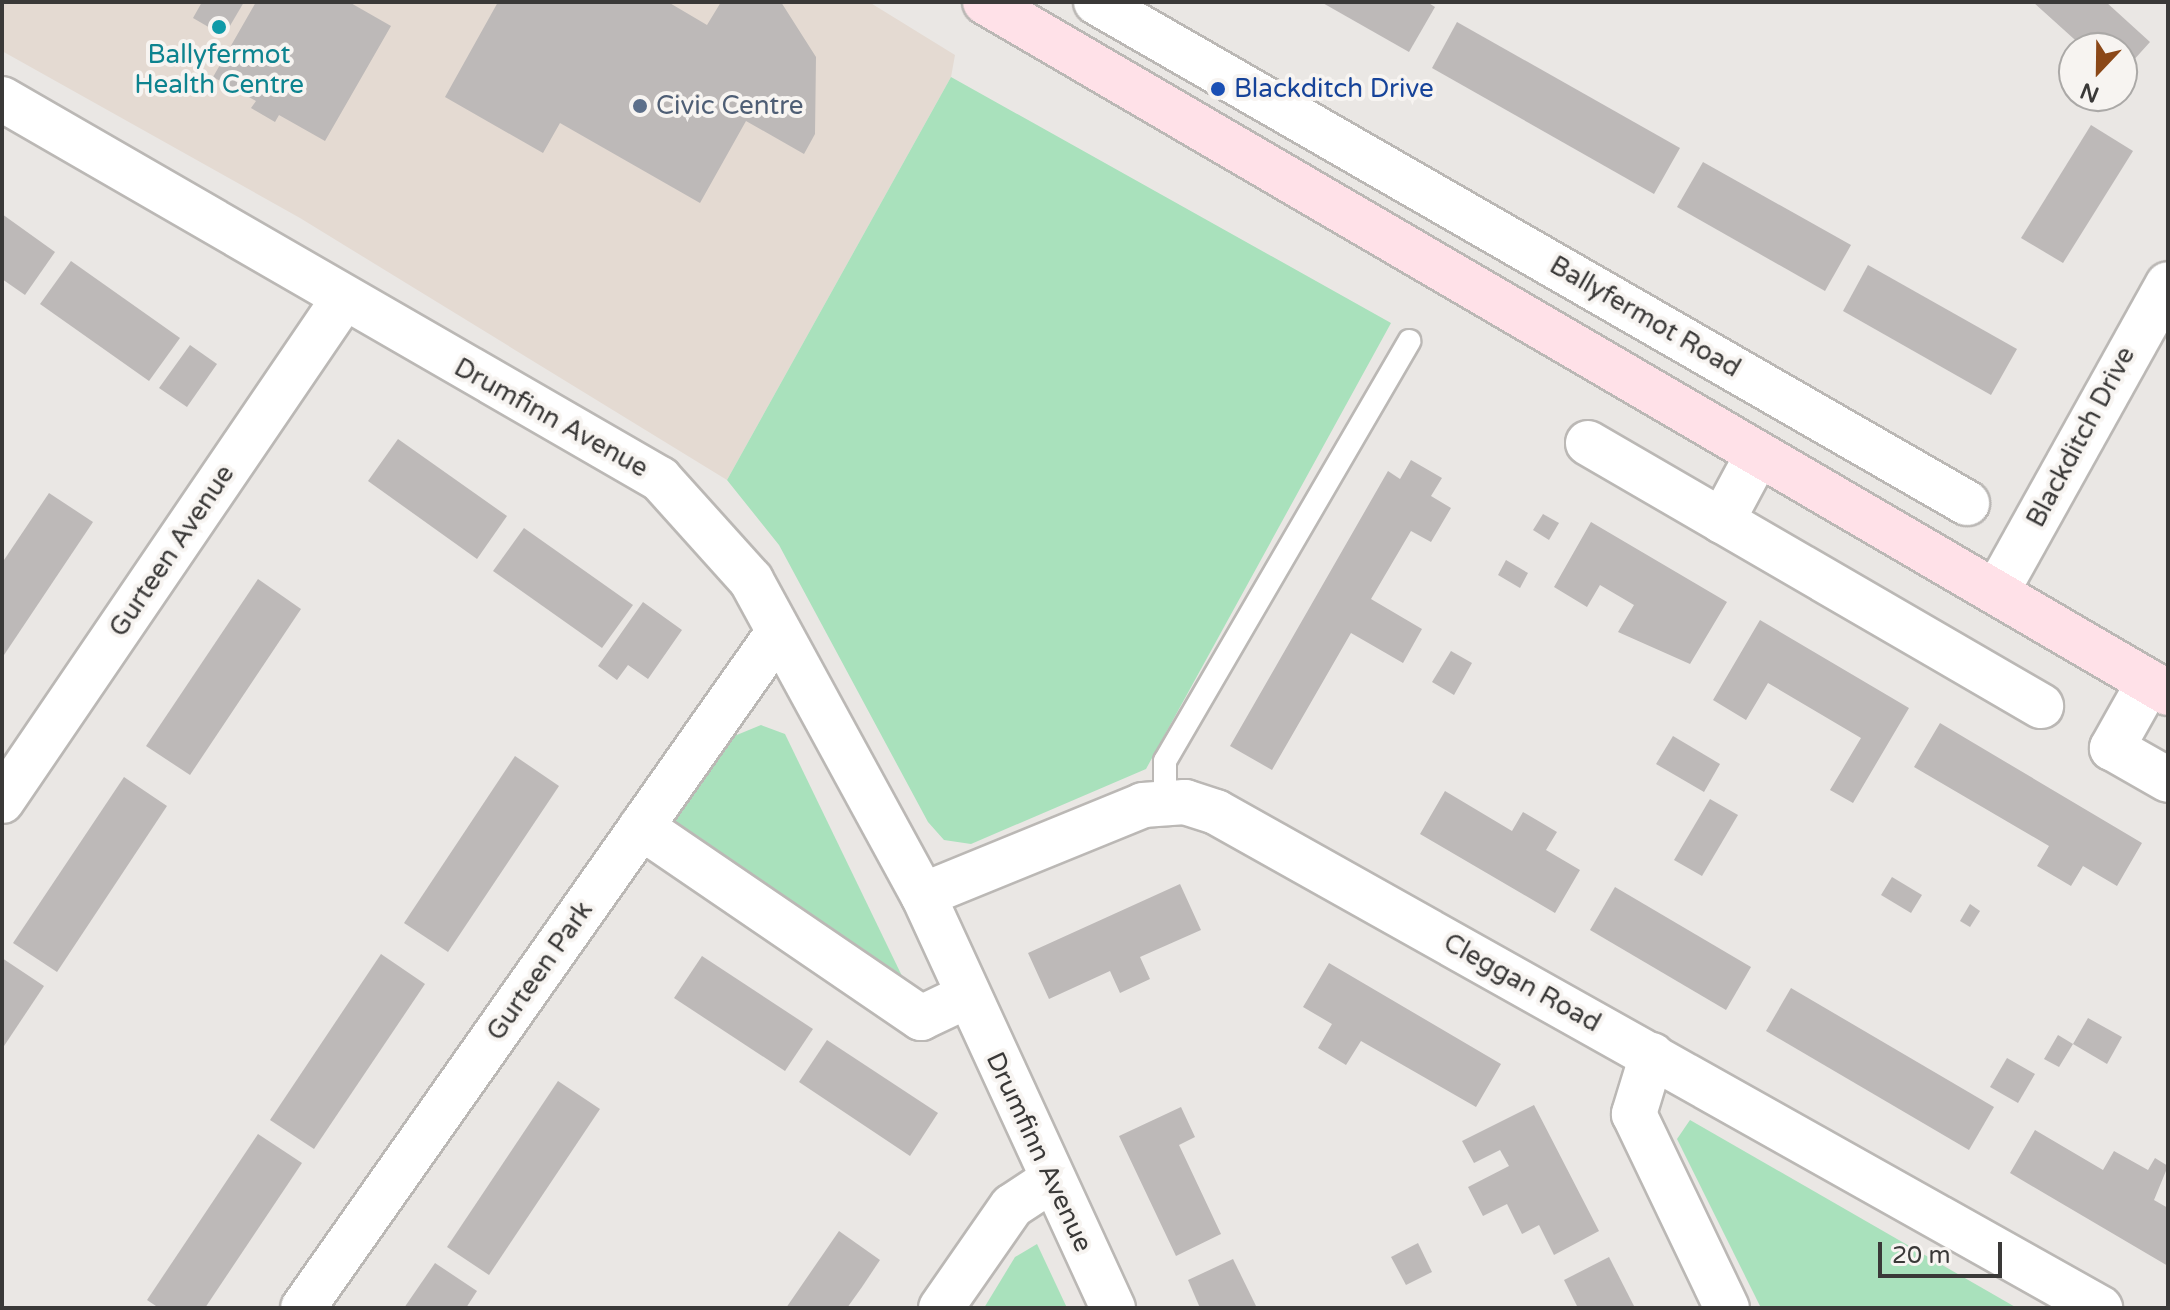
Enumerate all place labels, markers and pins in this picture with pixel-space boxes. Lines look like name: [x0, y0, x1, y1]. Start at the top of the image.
marker: Ballyfermot Health Centre: [210, 18, 228, 36]
place label: Ballyfermot Health Centre: [134, 39, 304, 100]
place label: Blackditch Drive: [1234, 73, 1434, 105]
marker: Blackditch Drive: [1209, 80, 1227, 98]
place label: Civic Centre: [656, 90, 804, 122]
marker: Civic Centre: [631, 97, 649, 115]

